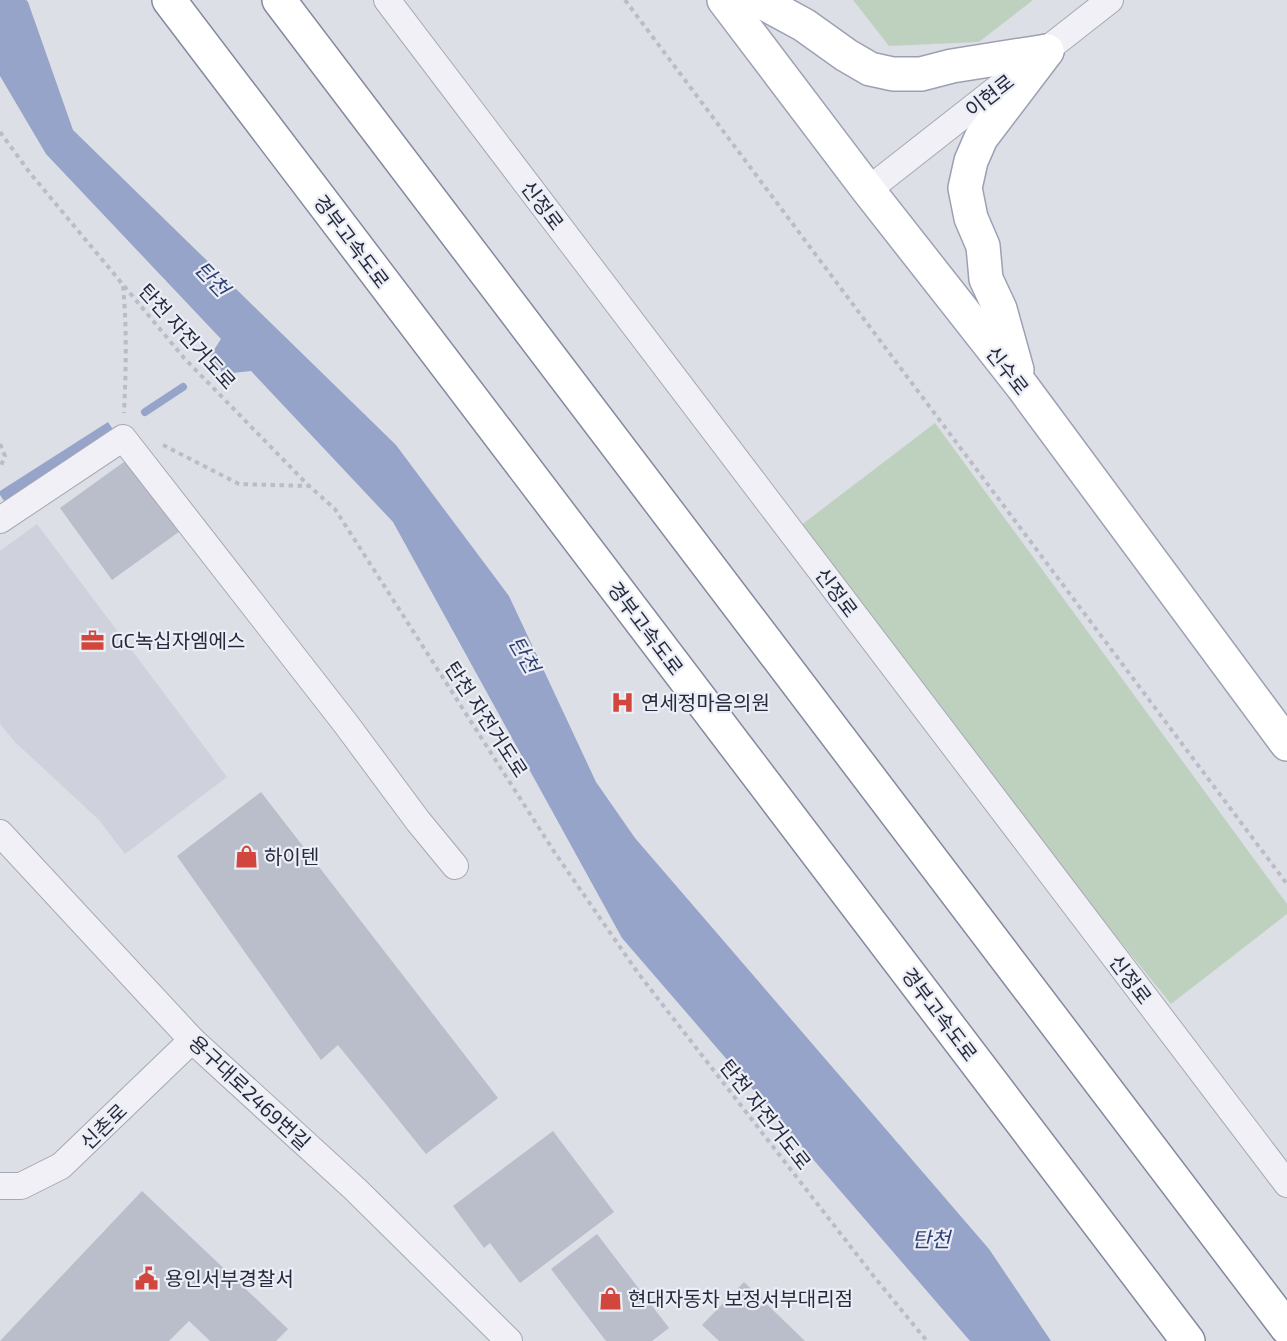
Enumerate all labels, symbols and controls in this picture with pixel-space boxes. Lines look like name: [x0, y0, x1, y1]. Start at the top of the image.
street label: 이현로: [960, 69, 1018, 121]
street label: 신정로: [517, 176, 569, 234]
street label: 경부고속도로: [309, 190, 395, 292]
water label: 탄천: [191, 255, 237, 303]
street label: 탄천 자전거도로: [134, 278, 242, 394]
street label: 신수로: [982, 341, 1034, 399]
street label: 신정로: [811, 563, 863, 621]
street label: 경부고속도로: [603, 577, 689, 679]
office icon: GC녹십자엠에스: [80, 627, 106, 653]
place label: GC녹십자엠에스: [111, 628, 245, 652]
water label: 탄천: [505, 631, 547, 679]
street label: 탄천 자전거도로: [441, 657, 533, 781]
hospital icon: 연세정마음의원: [610, 689, 636, 715]
place label: 연세정마음의원: [641, 690, 770, 714]
shop icon: 하이텐: [233, 843, 259, 869]
place label: 하이텐: [264, 844, 319, 868]
street label: 신정로: [1105, 950, 1157, 1008]
street label: 경부고속도로: [897, 963, 983, 1065]
street label: 용구대로2469번길: [184, 1030, 316, 1154]
street label: 탄천 자전거도로: [716, 1054, 816, 1174]
street label: 신촌로: [75, 1098, 131, 1154]
water label: 탄천: [912, 1226, 953, 1251]
public building icon: 용인서부경찰서: [134, 1265, 160, 1291]
place label: 용인서부경찰서: [165, 1266, 294, 1290]
shop icon: 현대자동차 보정서부대리점: [597, 1285, 623, 1311]
place label: 현대자동차 보정서부대리점: [628, 1286, 853, 1310]

